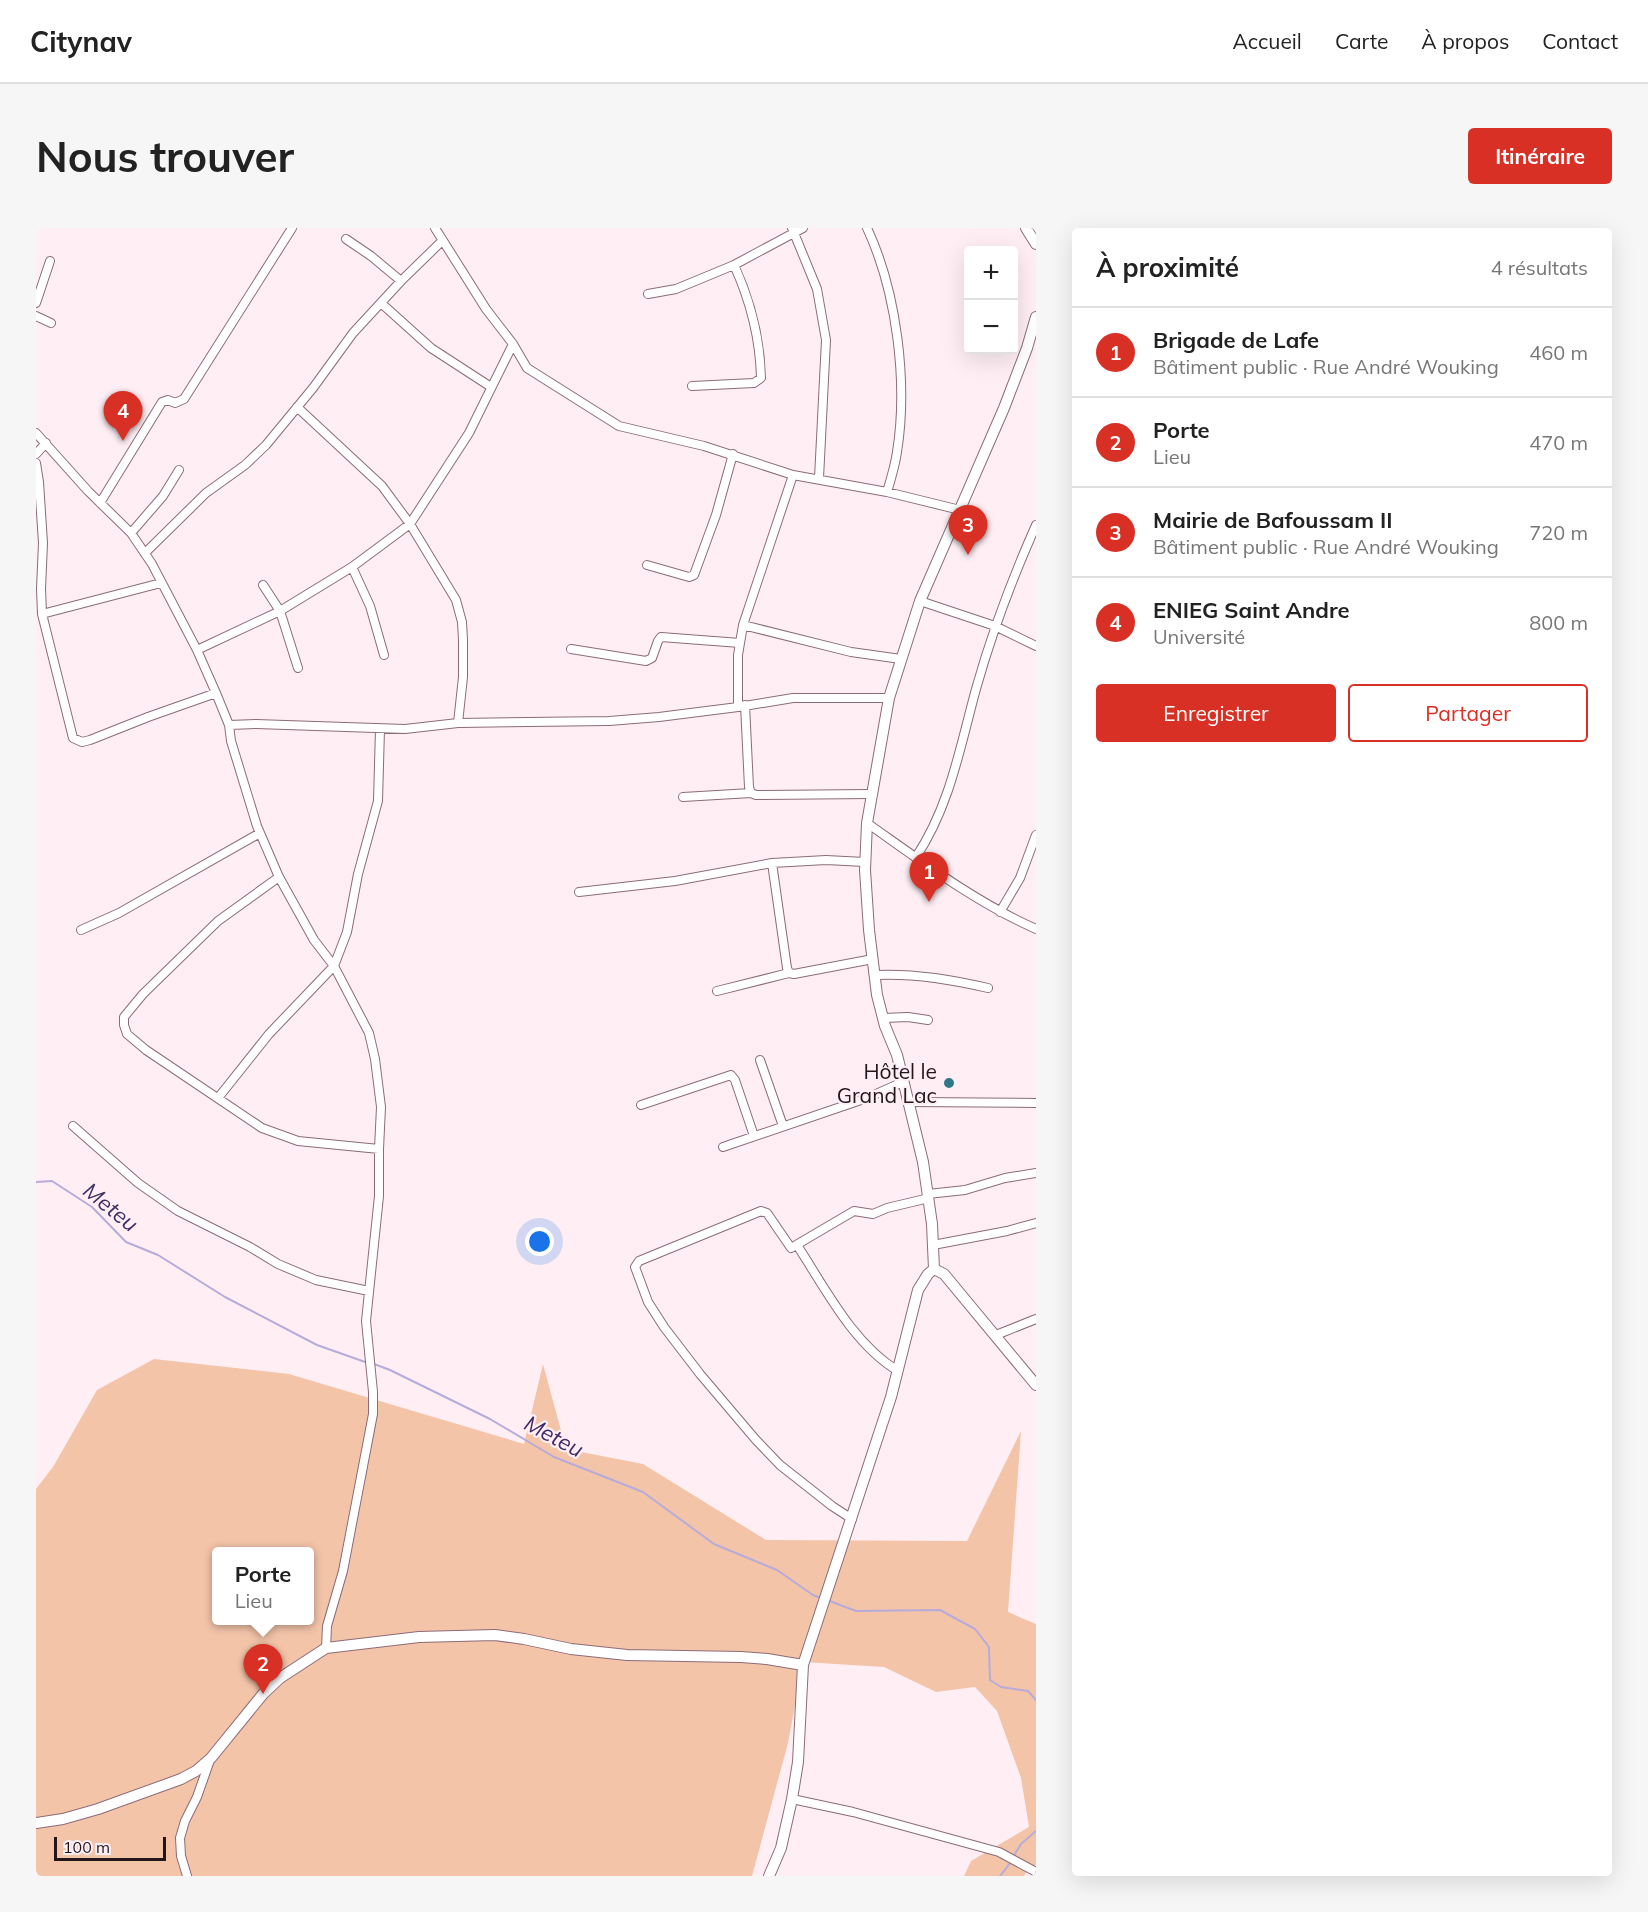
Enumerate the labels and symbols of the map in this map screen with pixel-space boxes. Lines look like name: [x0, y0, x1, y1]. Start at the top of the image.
pin: 4: [104, 392, 142, 441]
pin: 3: [948, 506, 988, 555]
pin: 1: [910, 852, 948, 902]
place label: Hôtel le Grand Lac: [837, 1058, 937, 1108]
marker: Hôtel le Grand Lac: [942, 1076, 956, 1090]
water label: Meteu: [78, 1176, 144, 1238]
your location: [525, 1227, 554, 1256]
water label: Meteu: [520, 1409, 588, 1463]
pin: 2: [244, 1644, 282, 1694]
scale bar: [54, 1834, 166, 1862]

